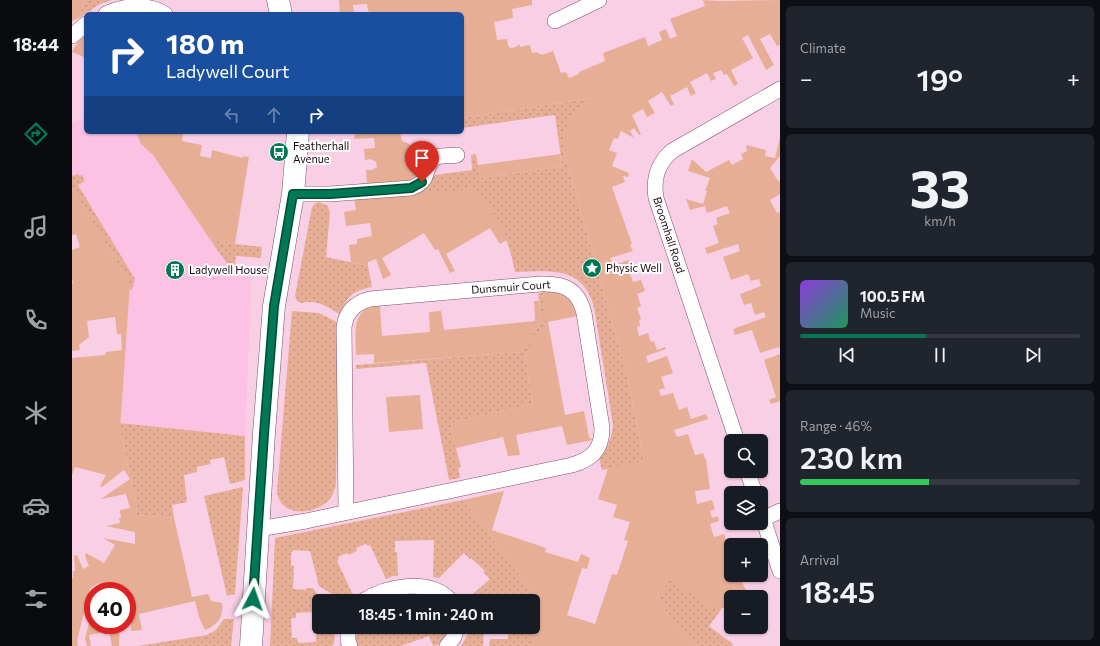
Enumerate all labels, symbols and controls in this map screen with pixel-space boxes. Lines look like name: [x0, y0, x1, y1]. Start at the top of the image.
text: 180 m: [166, 26, 244, 60]
icon: right: [100, 28, 152, 80]
text: 18:44: [13, 33, 59, 55]
text: Climate: [800, 40, 846, 56]
text: Ladywell Court: [166, 60, 289, 82]
text: 19°: [917, 60, 963, 97]
text: −: [800, 65, 813, 92]
text: +: [1067, 65, 1080, 92]
icon: left: [221, 104, 243, 126]
icon: ahead: [263, 104, 285, 126]
icon: right: [305, 104, 327, 126]
icon: directions: [22, 120, 50, 148]
place label: Featherhall Avenue: [293, 139, 349, 165]
bus stop icon: Featherhall Avenue: [268, 141, 290, 163]
pin: [405, 141, 439, 182]
icon: arrive: [411, 147, 433, 169]
text: 33: [910, 155, 970, 219]
street label: Broomhall Road: [651, 195, 688, 275]
icon: music: [22, 213, 50, 241]
text: km/h: [924, 213, 956, 229]
place icon: Physic Well: [581, 257, 603, 279]
building icon: Ladywell House: [164, 259, 186, 281]
place label: Physic Well: [606, 261, 662, 274]
place label: Ladywell House: [189, 263, 267, 276]
street label: Dunsmuir Court: [471, 277, 552, 296]
text: 100.5 FM: [860, 287, 925, 305]
text: Music: [860, 305, 895, 321]
icon: phone: [22, 306, 50, 334]
icon: previous: [836, 344, 858, 366]
icon: pause: [929, 344, 951, 366]
icon: next: [1022, 344, 1044, 366]
icon: climate: [22, 399, 50, 427]
text: Range · 46%: [800, 418, 872, 434]
map controls: [724, 434, 768, 634]
button: search: [724, 434, 768, 478]
text: 230 km: [800, 438, 903, 475]
button: layers: [724, 486, 768, 530]
icon: car: [22, 492, 50, 520]
button: +: [724, 538, 768, 582]
text: Arrival: [800, 552, 839, 568]
text: 18:45: [800, 572, 875, 609]
position arrow: [232, 578, 274, 620]
speed limit sign: 40: [84, 582, 136, 634]
icon: filters: [22, 585, 50, 613]
button: −: [724, 590, 768, 634]
text: 18:45 · 1 min · 240 m: [358, 605, 494, 623]

